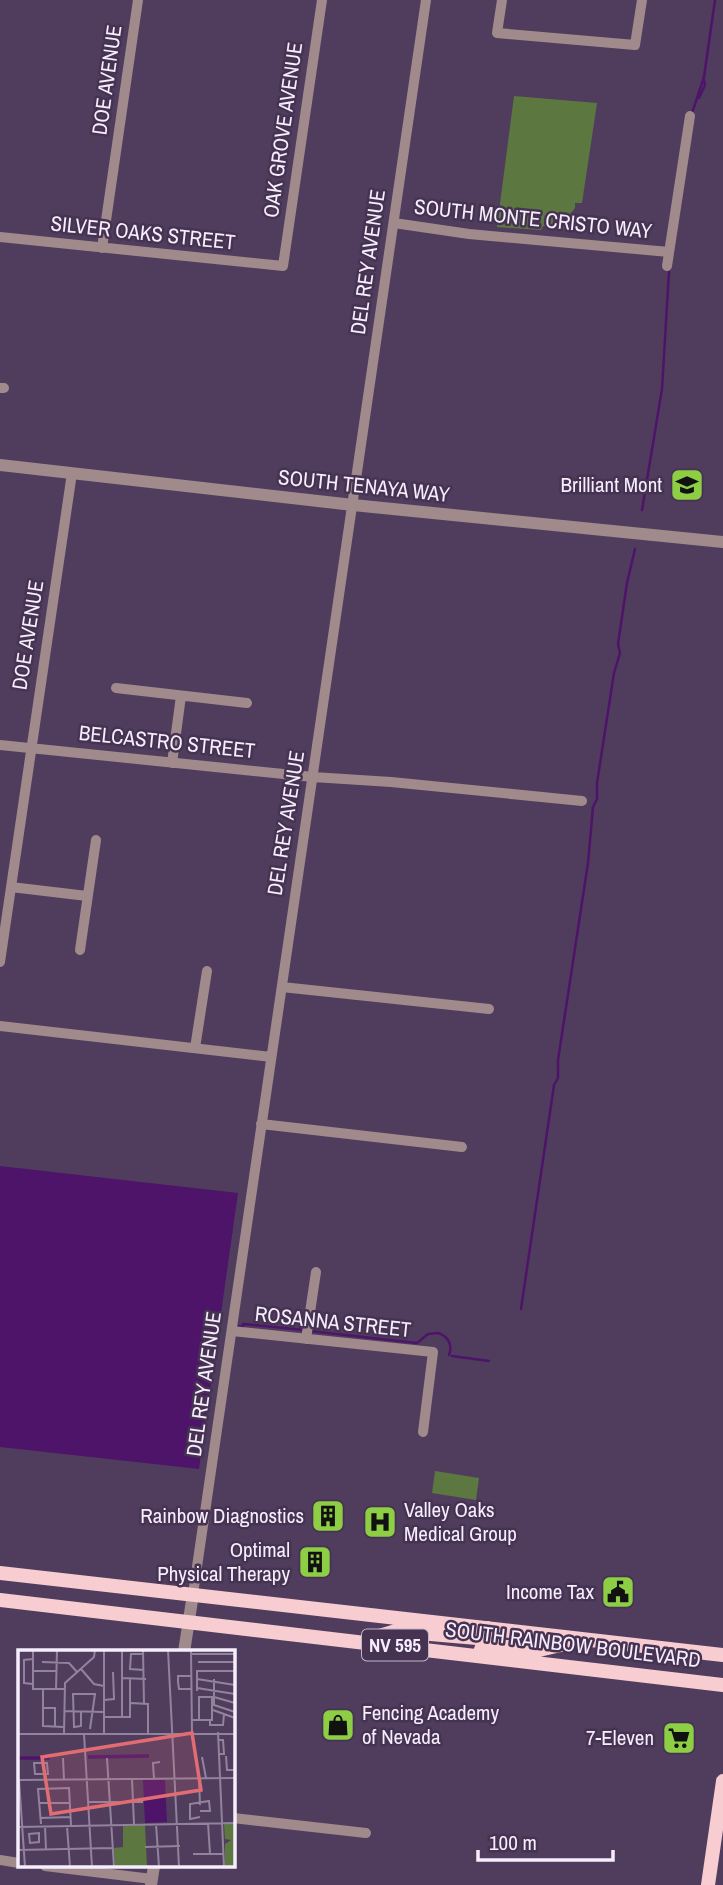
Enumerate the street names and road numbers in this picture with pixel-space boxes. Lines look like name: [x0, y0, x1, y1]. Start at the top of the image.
street label: DOE AVENUE: [84, 23, 129, 137]
street label: OAK GROVE AVENUE: [256, 40, 309, 219]
street label: DEL REY AVENUE: [343, 188, 392, 336]
street label: SOUTH MONTE CRISTO WAY: [413, 192, 654, 245]
street label: SILVER OAKS STREET: [49, 208, 237, 257]
street label: SOUTH TENAYA WAY: [277, 462, 452, 509]
street label: DOE AVENUE: [5, 578, 50, 692]
street label: BELCASTRO STREET: [78, 718, 257, 765]
street label: DEL REY AVENUE: [260, 748, 311, 897]
street label: ROSANNA STREET: [253, 1299, 413, 1344]
street label: DEL REY AVENUE: [179, 1310, 228, 1458]
street label: SOUTH RAINBOW BOULEVARD: [444, 1614, 702, 1675]
road number: NV 595: [362, 1630, 428, 1660]

